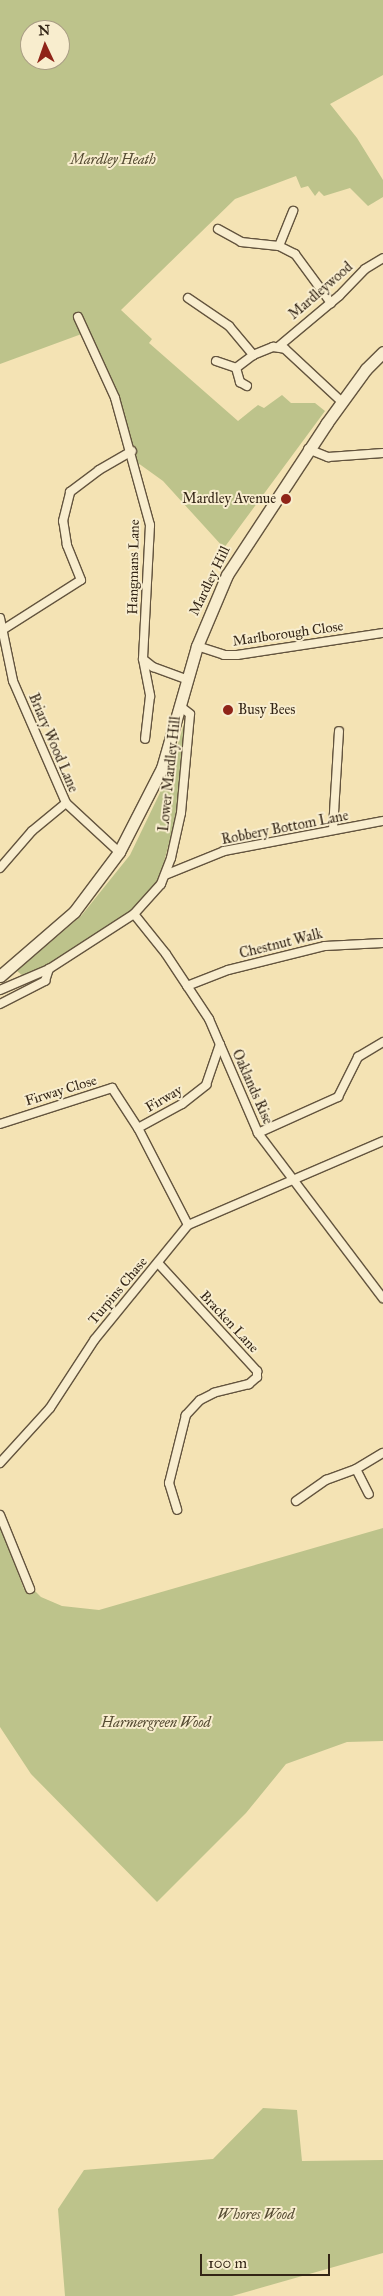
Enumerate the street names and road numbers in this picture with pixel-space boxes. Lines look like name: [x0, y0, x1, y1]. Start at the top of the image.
street label: Mardleywood: [286, 259, 356, 323]
street label: Hangmans Lane: [125, 519, 143, 615]
street label: Mardley Hill: [186, 544, 234, 618]
street label: Marlborough Close: [232, 618, 344, 650]
street label: Briary Wood Lane: [25, 691, 81, 795]
street label: Lower Mardley Hill: [156, 716, 184, 832]
street label: Robbery Bottom Lane: [220, 807, 350, 849]
street label: Chestnut Walk: [238, 926, 324, 962]
street label: Oaklands Rise: [228, 1047, 276, 1127]
street label: Firway Close: [23, 1072, 99, 1110]
street label: Firway: [143, 1082, 185, 1116]
street label: Turpins Chase: [85, 1254, 151, 1328]
street label: Bracken Lane: [196, 1287, 262, 1357]

